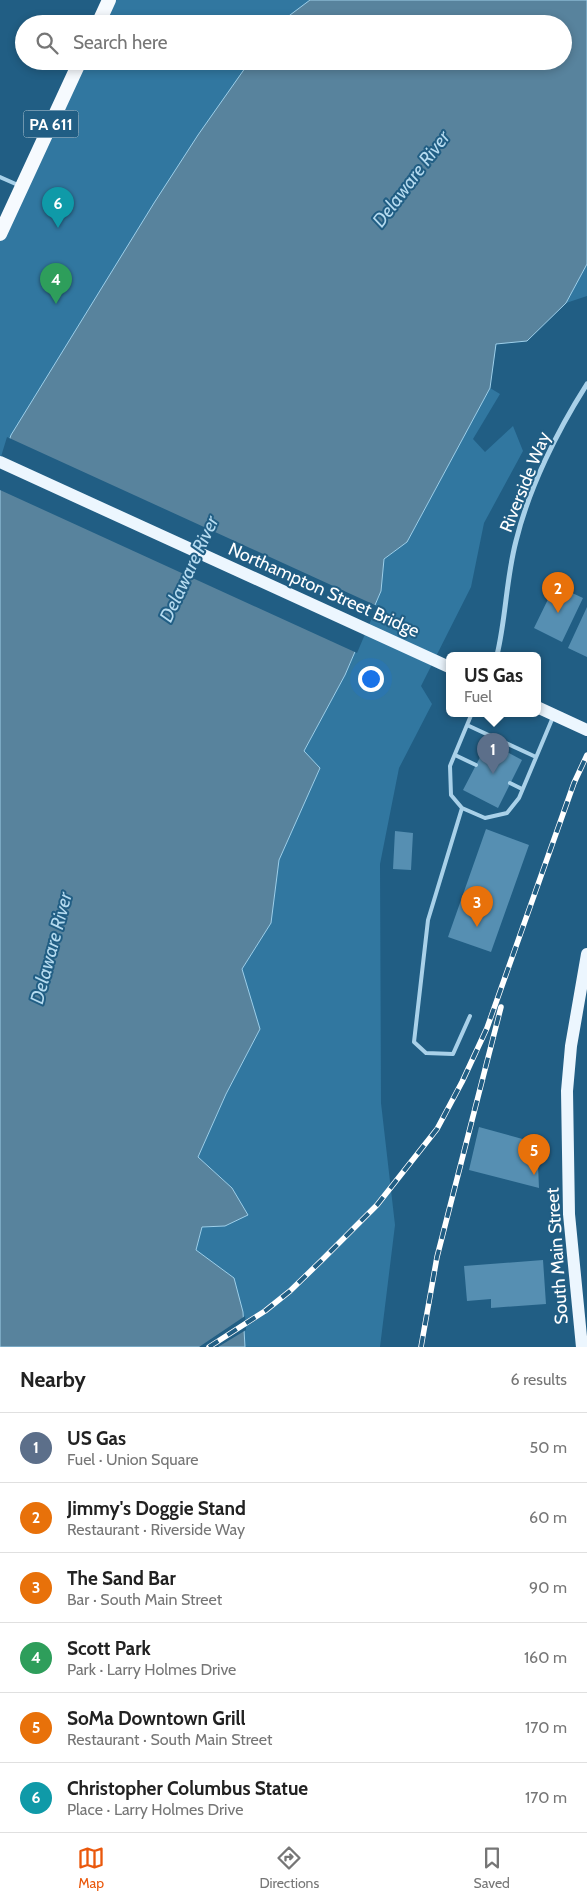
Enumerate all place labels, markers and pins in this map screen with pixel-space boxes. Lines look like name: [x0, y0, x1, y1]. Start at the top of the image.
pin: 6: [42, 187, 74, 228]
pin: 4: [40, 263, 72, 304]
pin: 2: [542, 572, 574, 613]
pin: 1: [477, 733, 509, 774]
pin: 3: [461, 886, 493, 927]
pin: 5: [518, 1134, 550, 1175]

